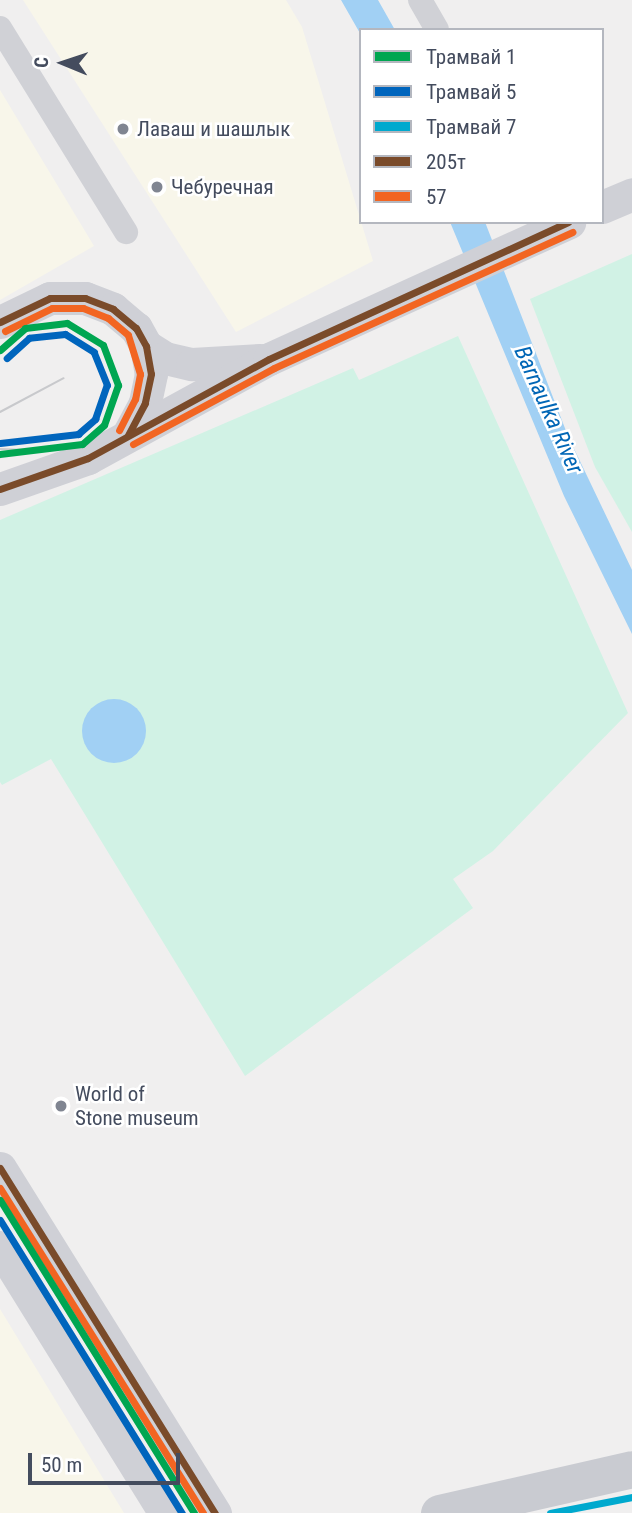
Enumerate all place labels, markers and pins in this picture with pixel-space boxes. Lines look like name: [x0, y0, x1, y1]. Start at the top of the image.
place label: Лаваш и шашлык: [137, 116, 290, 142]
marker: Лаваш и шашлык: [115, 121, 131, 137]
place label: Чебуречная: [171, 174, 274, 200]
marker: Чебуречная: [149, 179, 165, 195]
place label: World of Stone museum: [75, 1081, 199, 1131]
marker: World of Stone museum: [53, 1098, 69, 1114]

